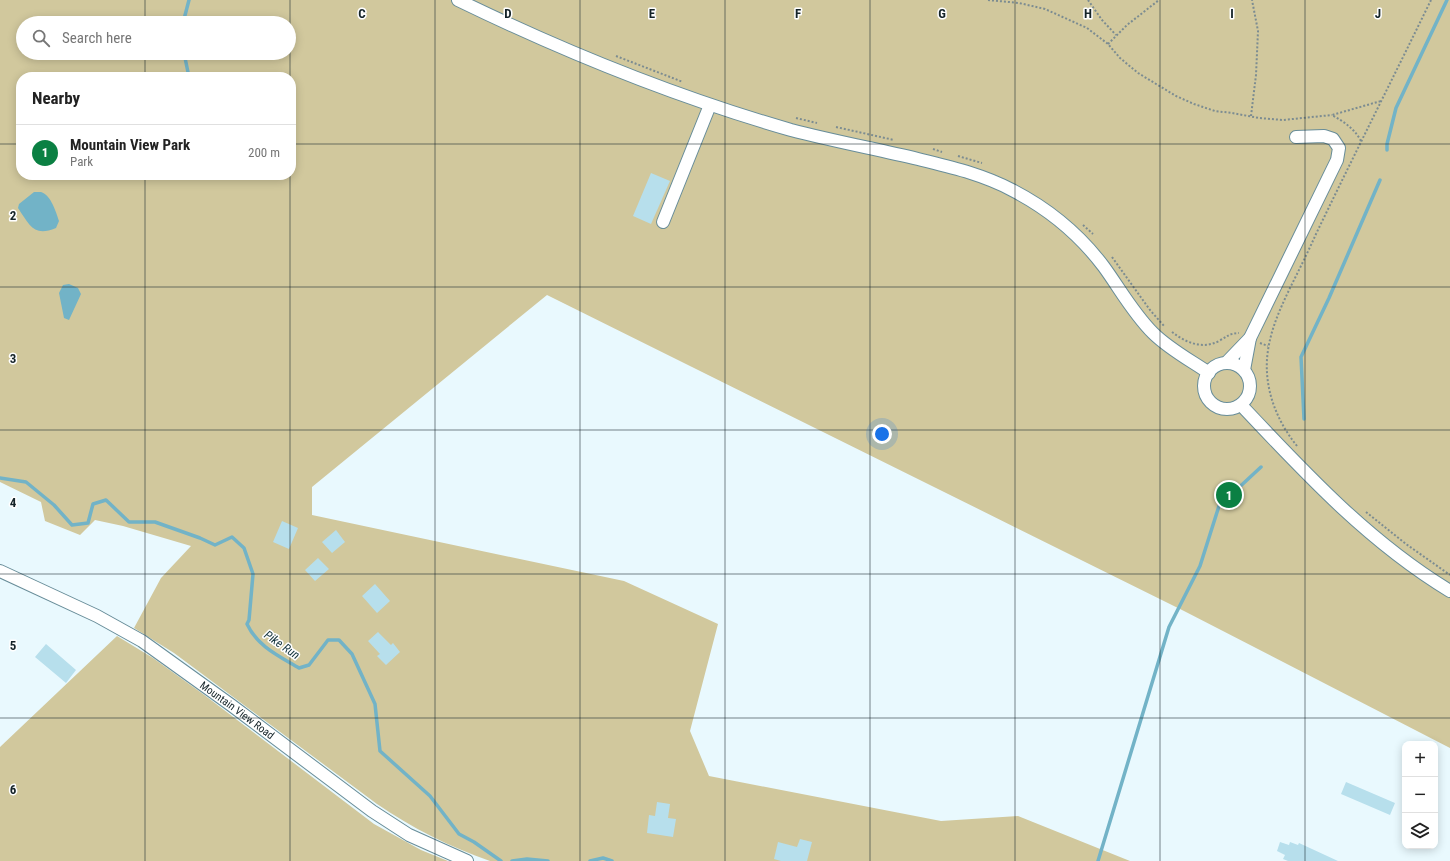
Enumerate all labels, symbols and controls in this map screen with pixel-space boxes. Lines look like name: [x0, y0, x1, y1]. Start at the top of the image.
text: C: [358, 6, 366, 21]
text: D: [504, 6, 512, 21]
text: E: [649, 6, 656, 21]
text: F: [795, 6, 801, 21]
text: G: [938, 6, 946, 21]
text: H: [1084, 6, 1092, 21]
text: I: [1230, 6, 1234, 21]
text: J: [1375, 6, 1381, 21]
search box: [16, 16, 296, 60]
icon: search: [30, 27, 52, 49]
text: Search here: [62, 29, 132, 47]
text: Nearby: [32, 88, 80, 108]
text: Mountain View Park: [70, 136, 190, 154]
text: 1: [42, 145, 48, 160]
text: 200 m: [248, 145, 280, 160]
text: Park: [70, 154, 93, 169]
text: 2: [10, 208, 17, 223]
text: 3: [10, 351, 16, 366]
your location: [872, 424, 892, 444]
pin: 1: [1216, 480, 1242, 510]
text: 4: [10, 495, 17, 510]
water label: Pike Run: [262, 628, 303, 662]
text: 5: [10, 638, 17, 653]
street label: Mountain View Road: [198, 678, 277, 742]
map controls: [1402, 741, 1438, 849]
button: +: [1402, 741, 1438, 777]
button: −: [1402, 777, 1438, 813]
text: 6: [10, 782, 17, 797]
button: layers: [1402, 813, 1438, 849]

